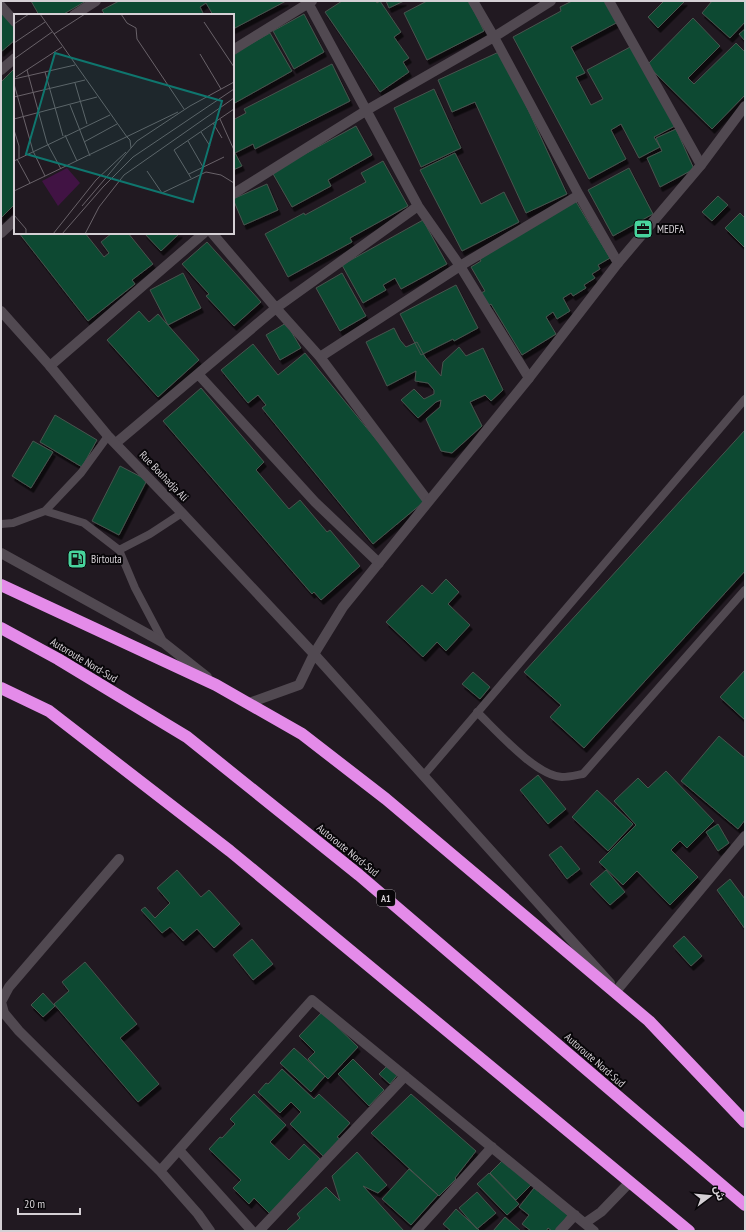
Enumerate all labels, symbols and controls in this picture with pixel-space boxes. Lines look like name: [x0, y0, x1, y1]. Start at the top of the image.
inset map: [14, 14, 234, 234]
office icon: MEDFA: [632, 218, 654, 240]
place label: MEDFA: [657, 222, 685, 236]
street label: Rue Bouhadja Ali: [137, 448, 191, 504]
fuel station icon: Birtouta: [66, 548, 88, 570]
place label: Birtouta: [91, 552, 122, 566]
street label: Autoroute Nord-Sud: [48, 634, 120, 686]
street label: Autoroute Nord-Sud: [314, 821, 382, 879]
road number: A1: [377, 890, 395, 906]
street label: Autoroute Nord-Sud: [562, 1030, 628, 1090]
north arrow: [690, 1176, 730, 1216]
text: ش: [711, 1184, 728, 1202]
scale bar: [18, 1190, 80, 1216]
text: 20 m: [24, 1196, 45, 1211]

